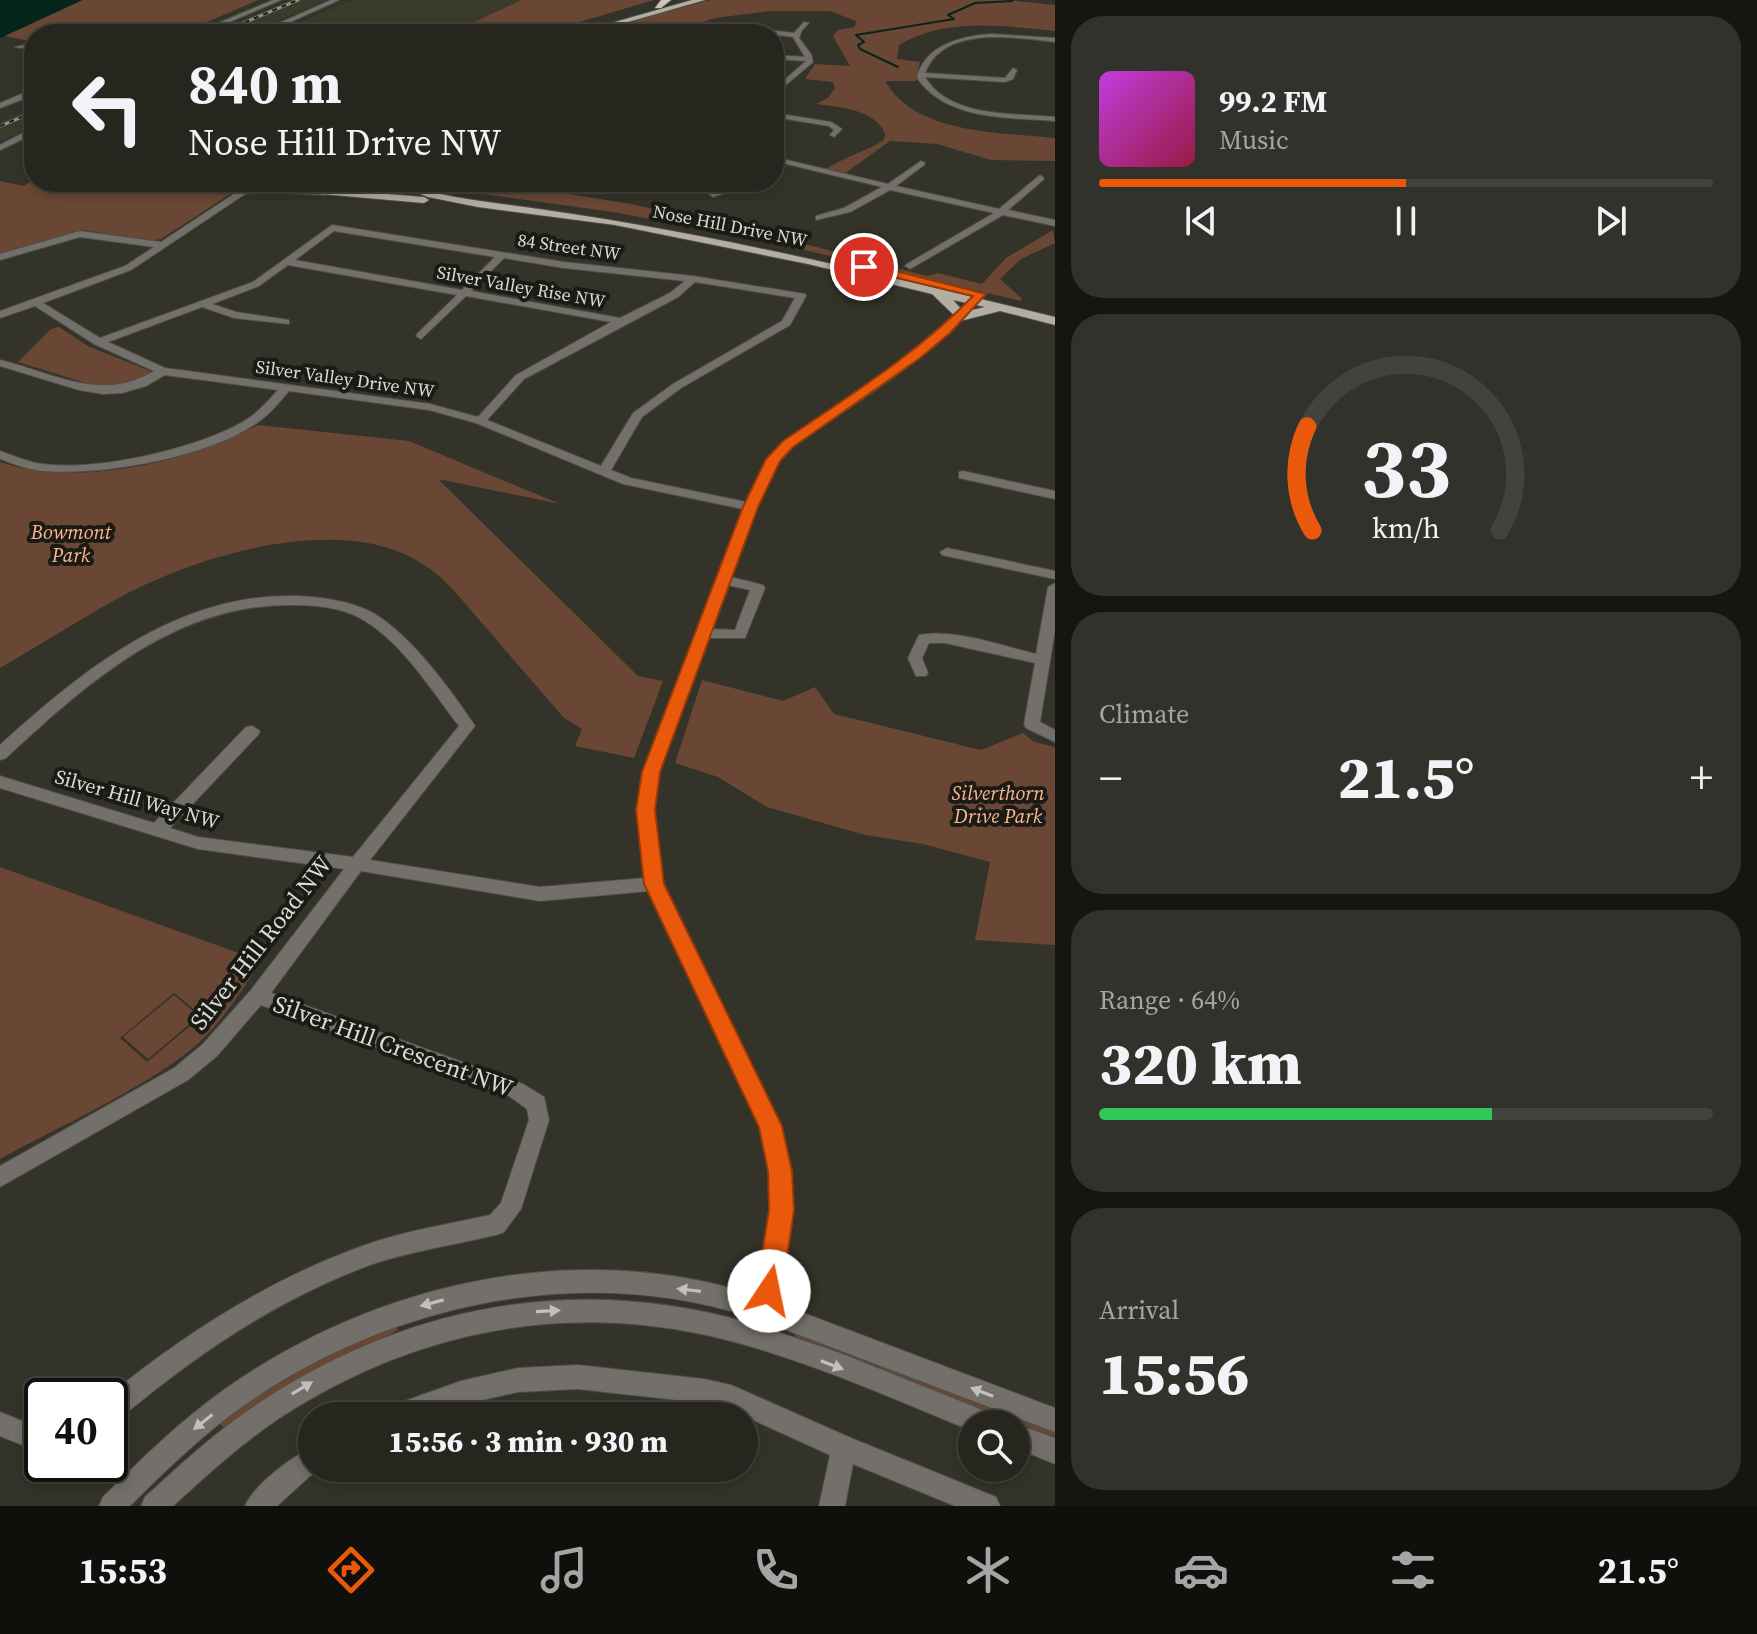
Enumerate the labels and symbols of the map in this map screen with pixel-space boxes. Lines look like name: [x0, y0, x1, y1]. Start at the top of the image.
street label: Nose Hill Drive NW: [651, 198, 810, 253]
street label: 84 Street NW: [516, 227, 623, 266]
pin: [830, 233, 898, 301]
street label: Silver Valley Rise NW: [435, 259, 608, 314]
street label: Silver Valley Drive NW: [254, 354, 437, 404]
park label: Bowmont Park: [30, 518, 113, 569]
street label: Silver Hill Way NW: [52, 762, 223, 836]
park label: Silverthorn Drive Park: [951, 779, 1045, 830]
street label: Silver Hill Road NW: [182, 849, 339, 1037]
street label: Silver Hill Crescent NW: [269, 987, 517, 1104]
position arrow: [727, 1249, 811, 1333]
one-way arrow: [676, 1284, 701, 1297]
one-way arrow: [419, 1297, 444, 1309]
one-way arrow: [536, 1304, 561, 1317]
one-way arrow: [820, 1359, 844, 1372]
speed limit sign: 40: [24, 1378, 128, 1482]
one-way arrow: [291, 1381, 313, 1395]
one-way arrow: [970, 1385, 994, 1398]
one-way arrow: [193, 1413, 213, 1430]

